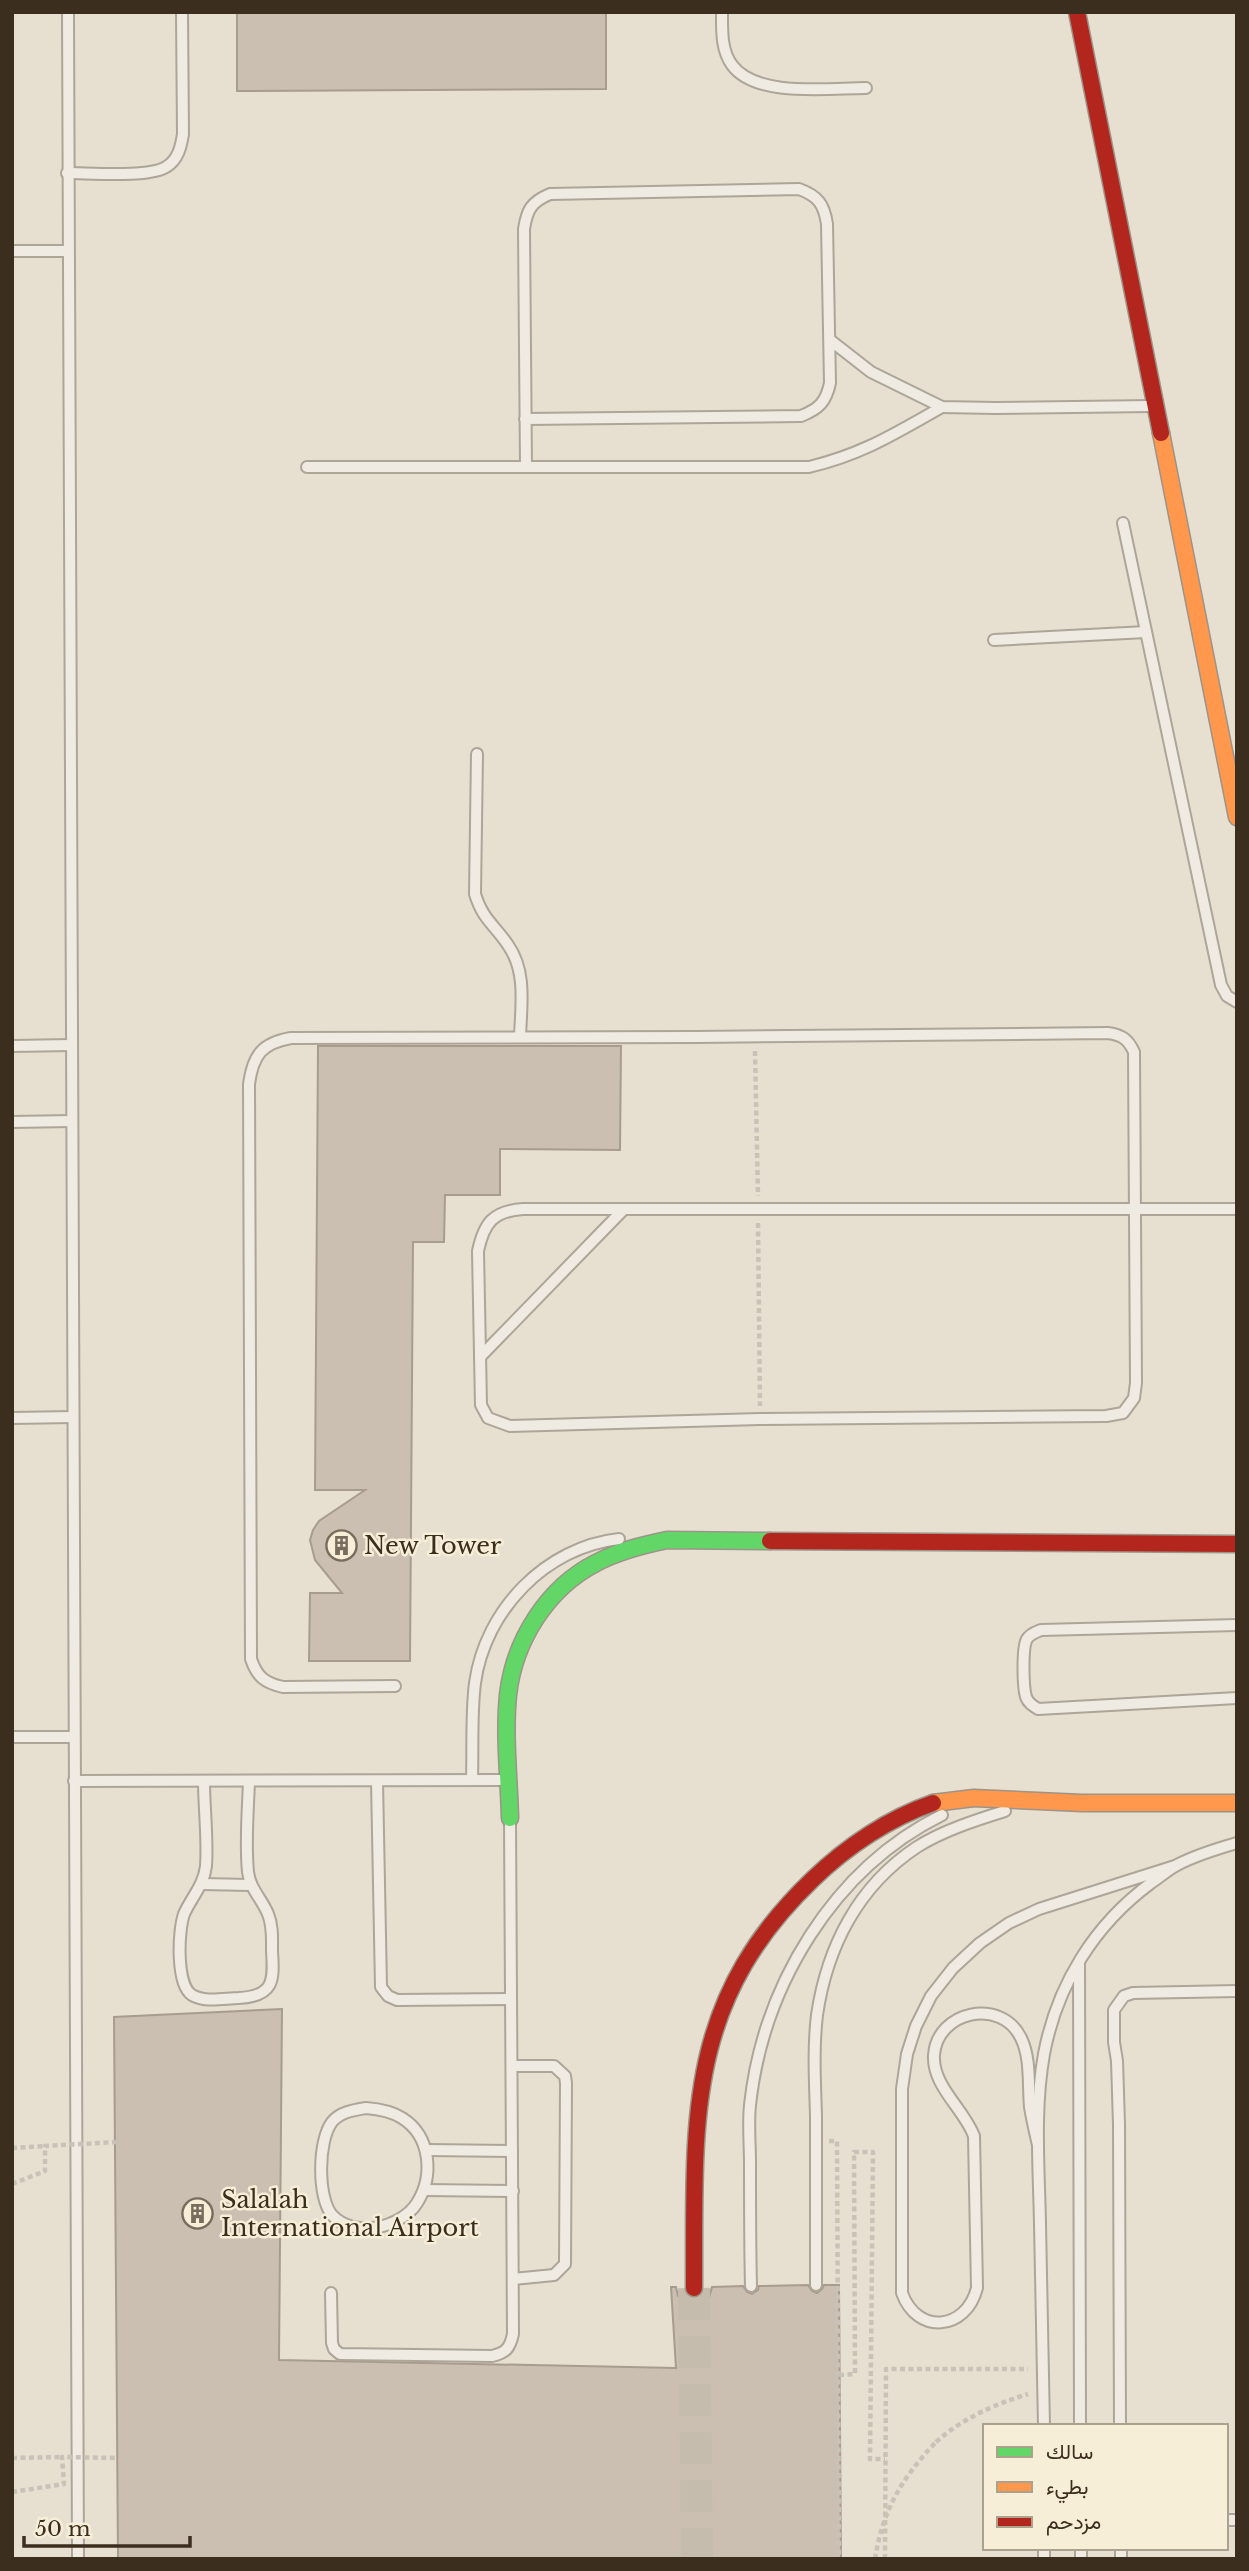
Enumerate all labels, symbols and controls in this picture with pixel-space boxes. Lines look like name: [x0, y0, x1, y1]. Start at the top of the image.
building icon: New Tower: [324, 1529, 358, 1563]
place label: New Tower: [364, 1531, 502, 1560]
place label: Salalah International Airport: [221, 2185, 479, 2242]
building icon: Salalah International Airport: [181, 2197, 215, 2231]
legend: [983, 2424, 1228, 2550]
text: سالك: [1046, 2439, 1093, 2465]
text: بطيء: [1046, 2474, 1089, 2504]
scale bar: [24, 2504, 191, 2548]
text: مزدحم: [1046, 2509, 1101, 2536]
text: 50 m: [35, 2516, 91, 2542]

